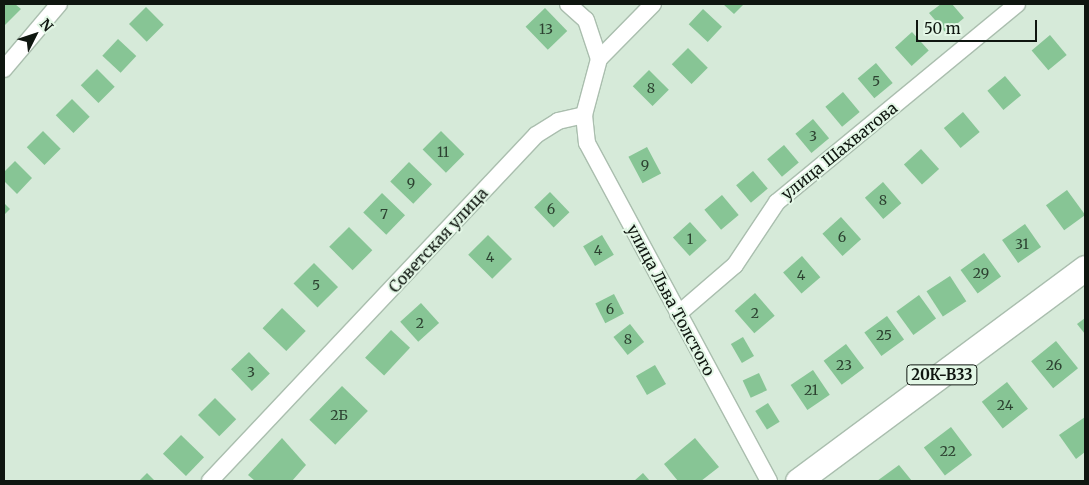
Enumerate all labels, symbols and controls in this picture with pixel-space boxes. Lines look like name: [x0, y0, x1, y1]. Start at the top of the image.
north arrow: [10, 10, 60, 60]
scale bar: [919, 10, 1040, 42]
text: N: [36, 15, 57, 35]
text: 50 m: [924, 19, 961, 38]
house number: 13: [539, 21, 553, 37]
house number: 5: [872, 73, 880, 89]
house number: 8: [647, 80, 655, 96]
street label: улица Шахватова: [777, 98, 901, 204]
house number: 3: [809, 128, 817, 144]
house number: 11: [437, 144, 449, 160]
house number: 9: [641, 157, 649, 173]
house number: 9: [407, 175, 415, 191]
street label: Советская улица: [384, 184, 492, 296]
house number: 8: [879, 192, 887, 208]
house number: 6: [547, 201, 555, 217]
house number: 7: [380, 206, 388, 222]
street label: улица Льва Толстого: [623, 221, 719, 379]
house number: 6: [838, 229, 846, 245]
house number: 1: [687, 231, 693, 247]
house number: 31: [1015, 236, 1029, 252]
house number: 4: [594, 242, 602, 258]
house number: 4: [486, 249, 494, 265]
house number: 29: [973, 265, 989, 281]
house number: 4: [797, 267, 805, 283]
house number: 5: [312, 277, 320, 293]
house number: 6: [606, 301, 614, 317]
house number: 2: [751, 305, 759, 321]
house number: 2: [416, 315, 424, 331]
house number: 25: [876, 327, 892, 343]
house number: 8: [624, 331, 632, 347]
house number: 23: [836, 357, 852, 373]
house number: 26: [1046, 357, 1062, 373]
road number: 20К-В33: [906, 362, 978, 388]
house number: 3: [247, 364, 255, 380]
house number: 21: [804, 382, 818, 398]
house number: 24: [997, 397, 1013, 413]
house number: 2Б: [330, 407, 348, 423]
house number: 22: [940, 443, 956, 459]

